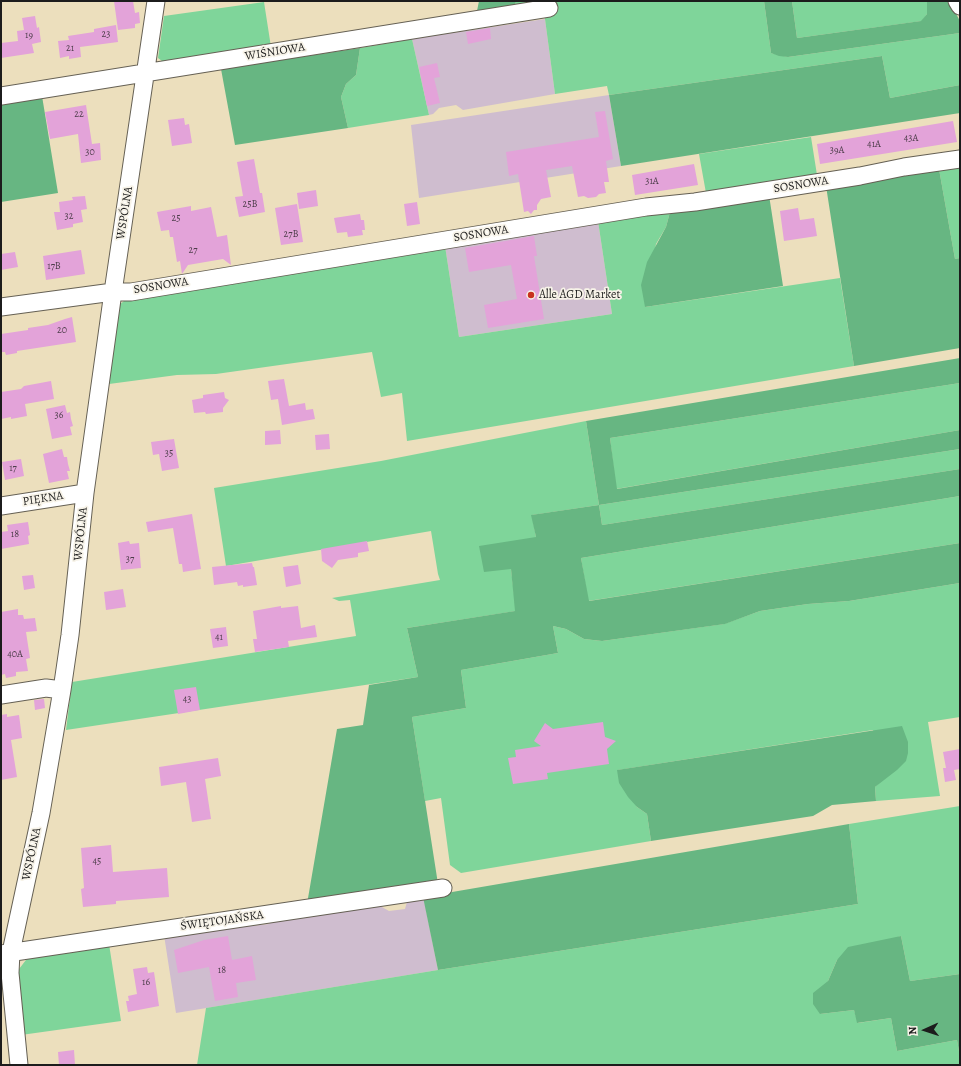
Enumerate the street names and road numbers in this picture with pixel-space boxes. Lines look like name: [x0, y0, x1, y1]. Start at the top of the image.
street label: WIŚNIOWA: [244, 40, 306, 64]
street label: SOSNOWA: [773, 174, 829, 196]
street label: WSPÓLNA: [114, 185, 136, 241]
street label: SOSNOWA: [453, 223, 509, 245]
street label: SOSNOWA: [133, 275, 189, 297]
street label: PIĘKNA: [22, 489, 64, 509]
street label: WSPÓLNA: [71, 507, 91, 561]
street label: WSPÓLNA: [19, 826, 45, 882]
street label: ŚWIĘTOJAŃSKA: [179, 908, 265, 934]

